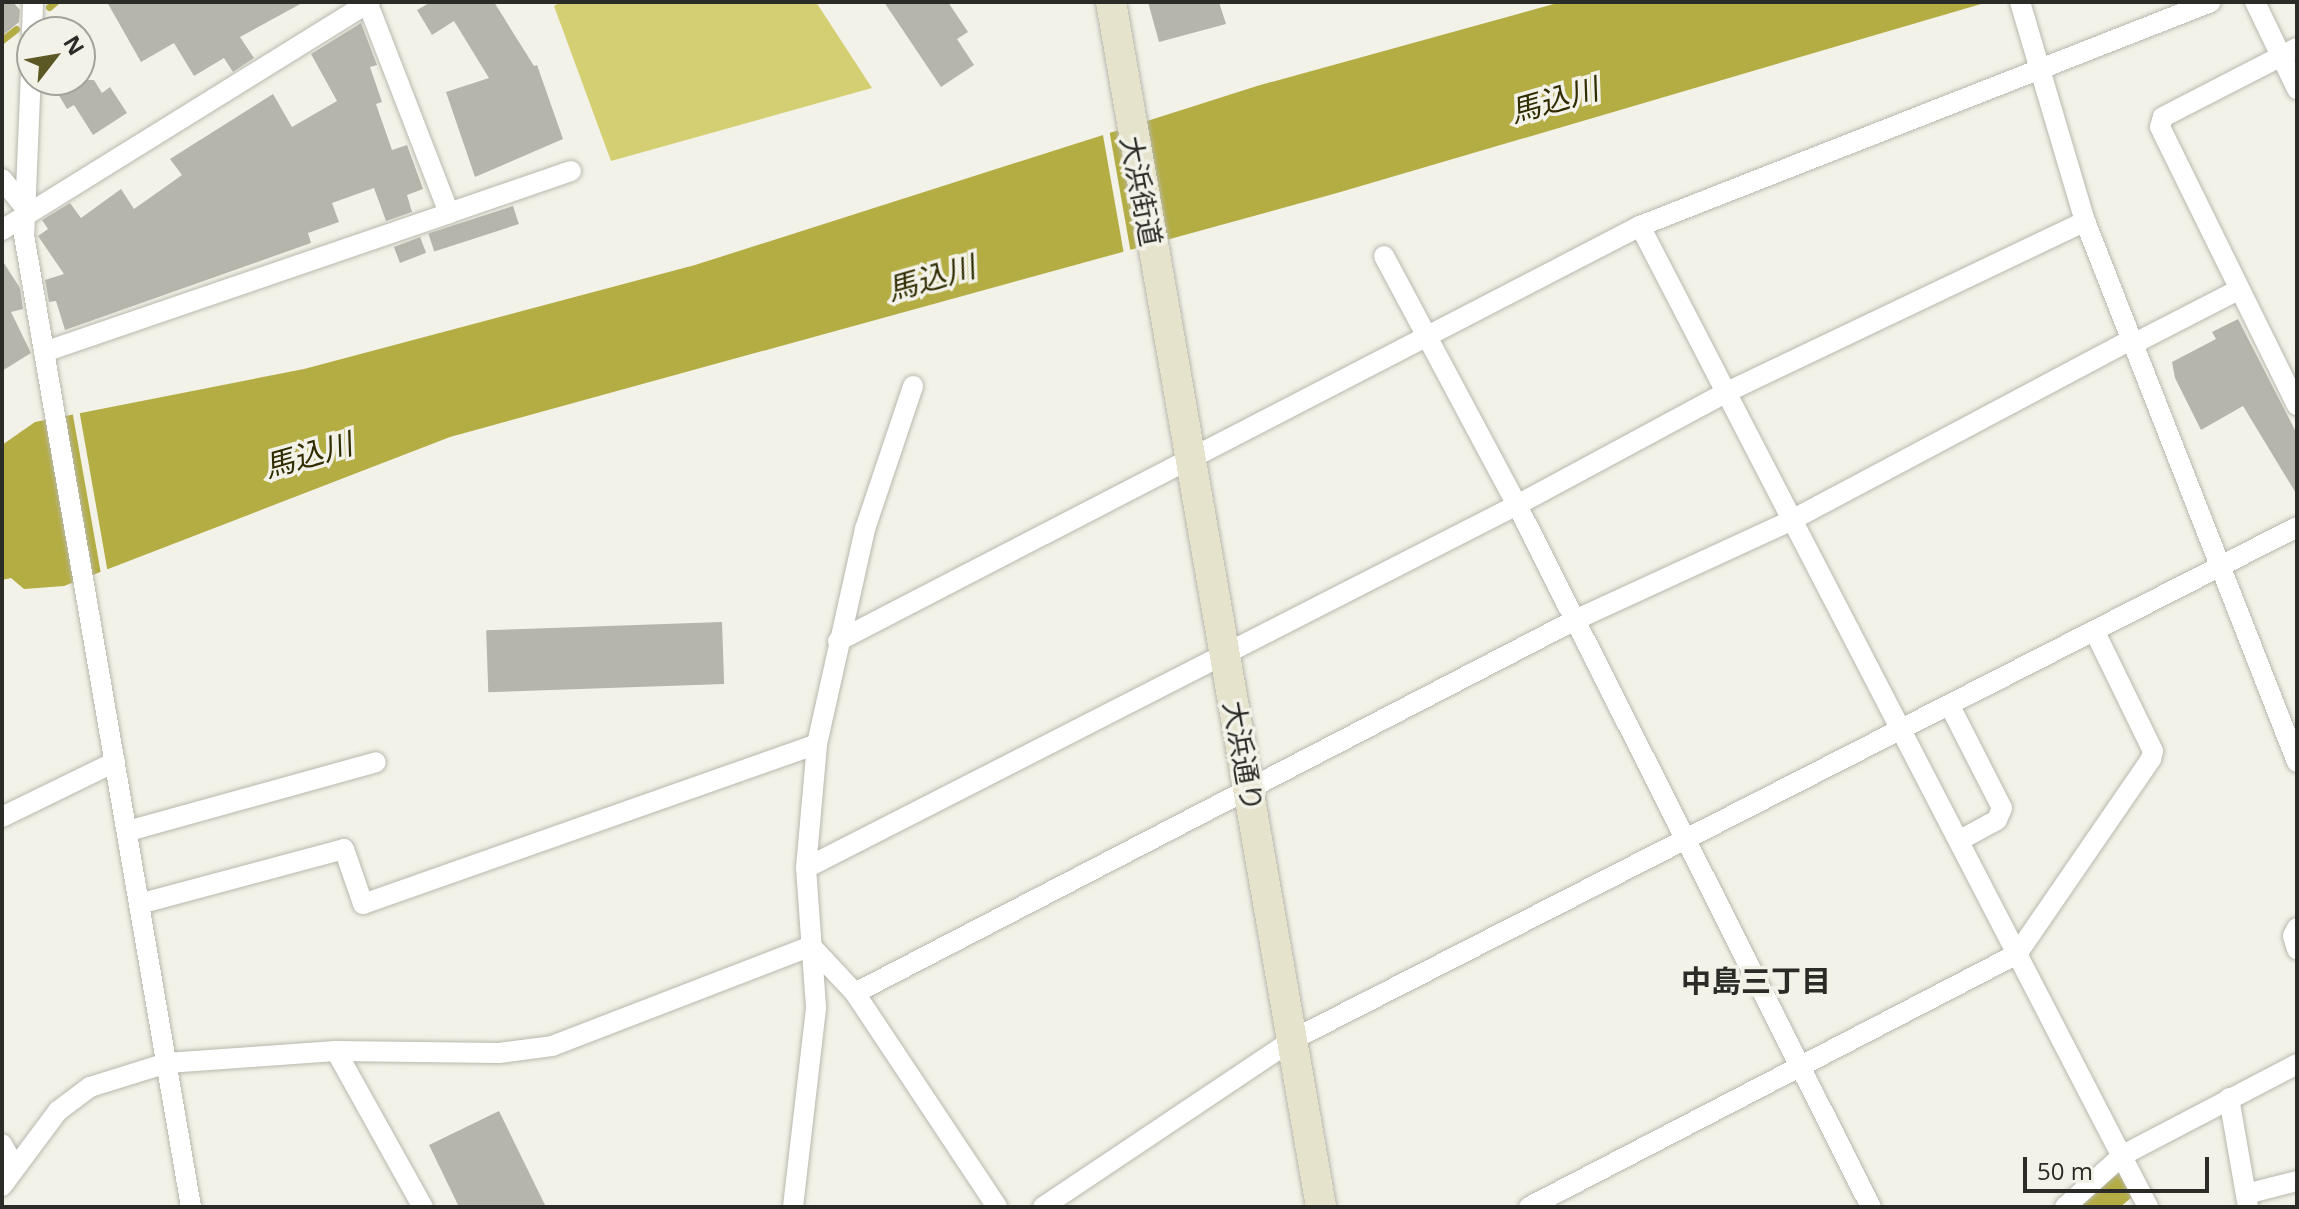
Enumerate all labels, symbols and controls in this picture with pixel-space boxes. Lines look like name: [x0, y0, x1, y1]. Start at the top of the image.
north arrow: [16, 16, 96, 96]
text: N: [57, 29, 92, 60]
water label: 馬込川: [1506, 70, 1602, 130]
street label: 大浜街道: [1115, 133, 1169, 249]
water label: 馬込川: [883, 248, 979, 308]
water label: 馬込川: [260, 425, 356, 485]
street label: 大浜通り: [1218, 698, 1270, 814]
district label: 中島三丁目: [1681, 963, 1831, 999]
scale bar: [2027, 1141, 2213, 1191]
text: 50 m: [2037, 1154, 2093, 1187]

